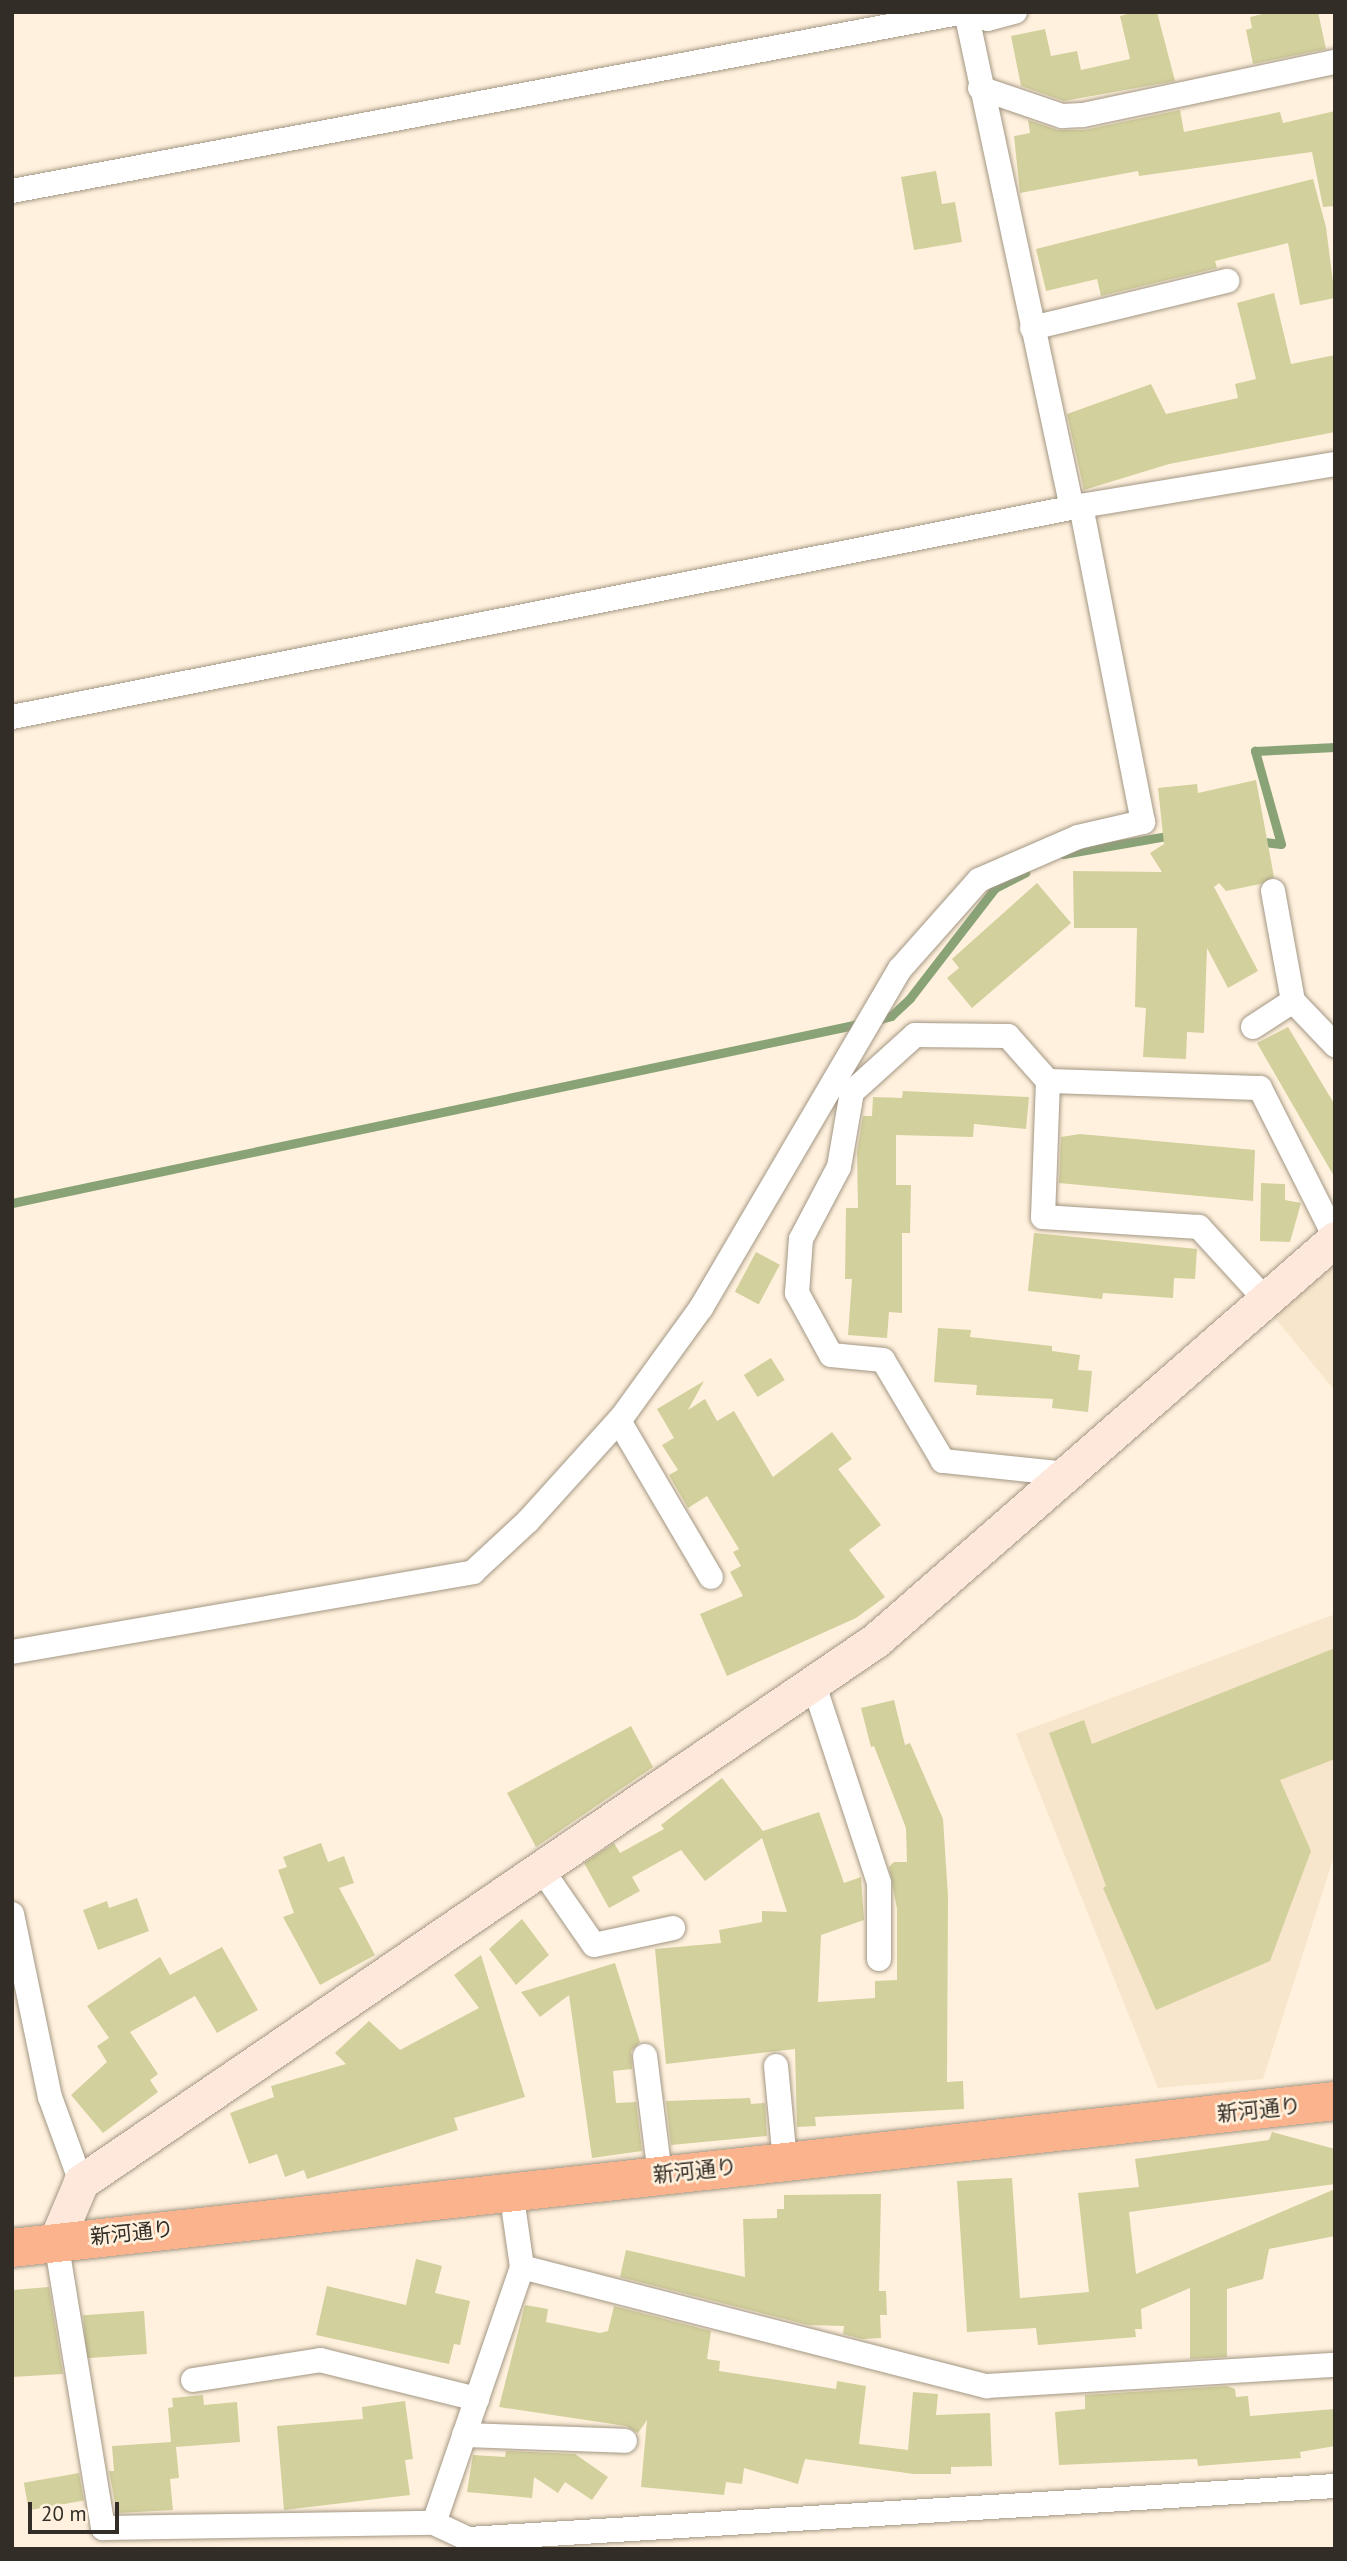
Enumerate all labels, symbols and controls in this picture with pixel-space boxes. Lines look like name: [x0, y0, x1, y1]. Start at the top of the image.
street label: 新河通り: [1216, 2093, 1302, 2127]
street label: 新河通り: [652, 2154, 738, 2188]
street label: 新河通り: [89, 2216, 175, 2250]
scale bar: [32, 2488, 122, 2532]
text: 20 m: [41, 2500, 87, 2527]

